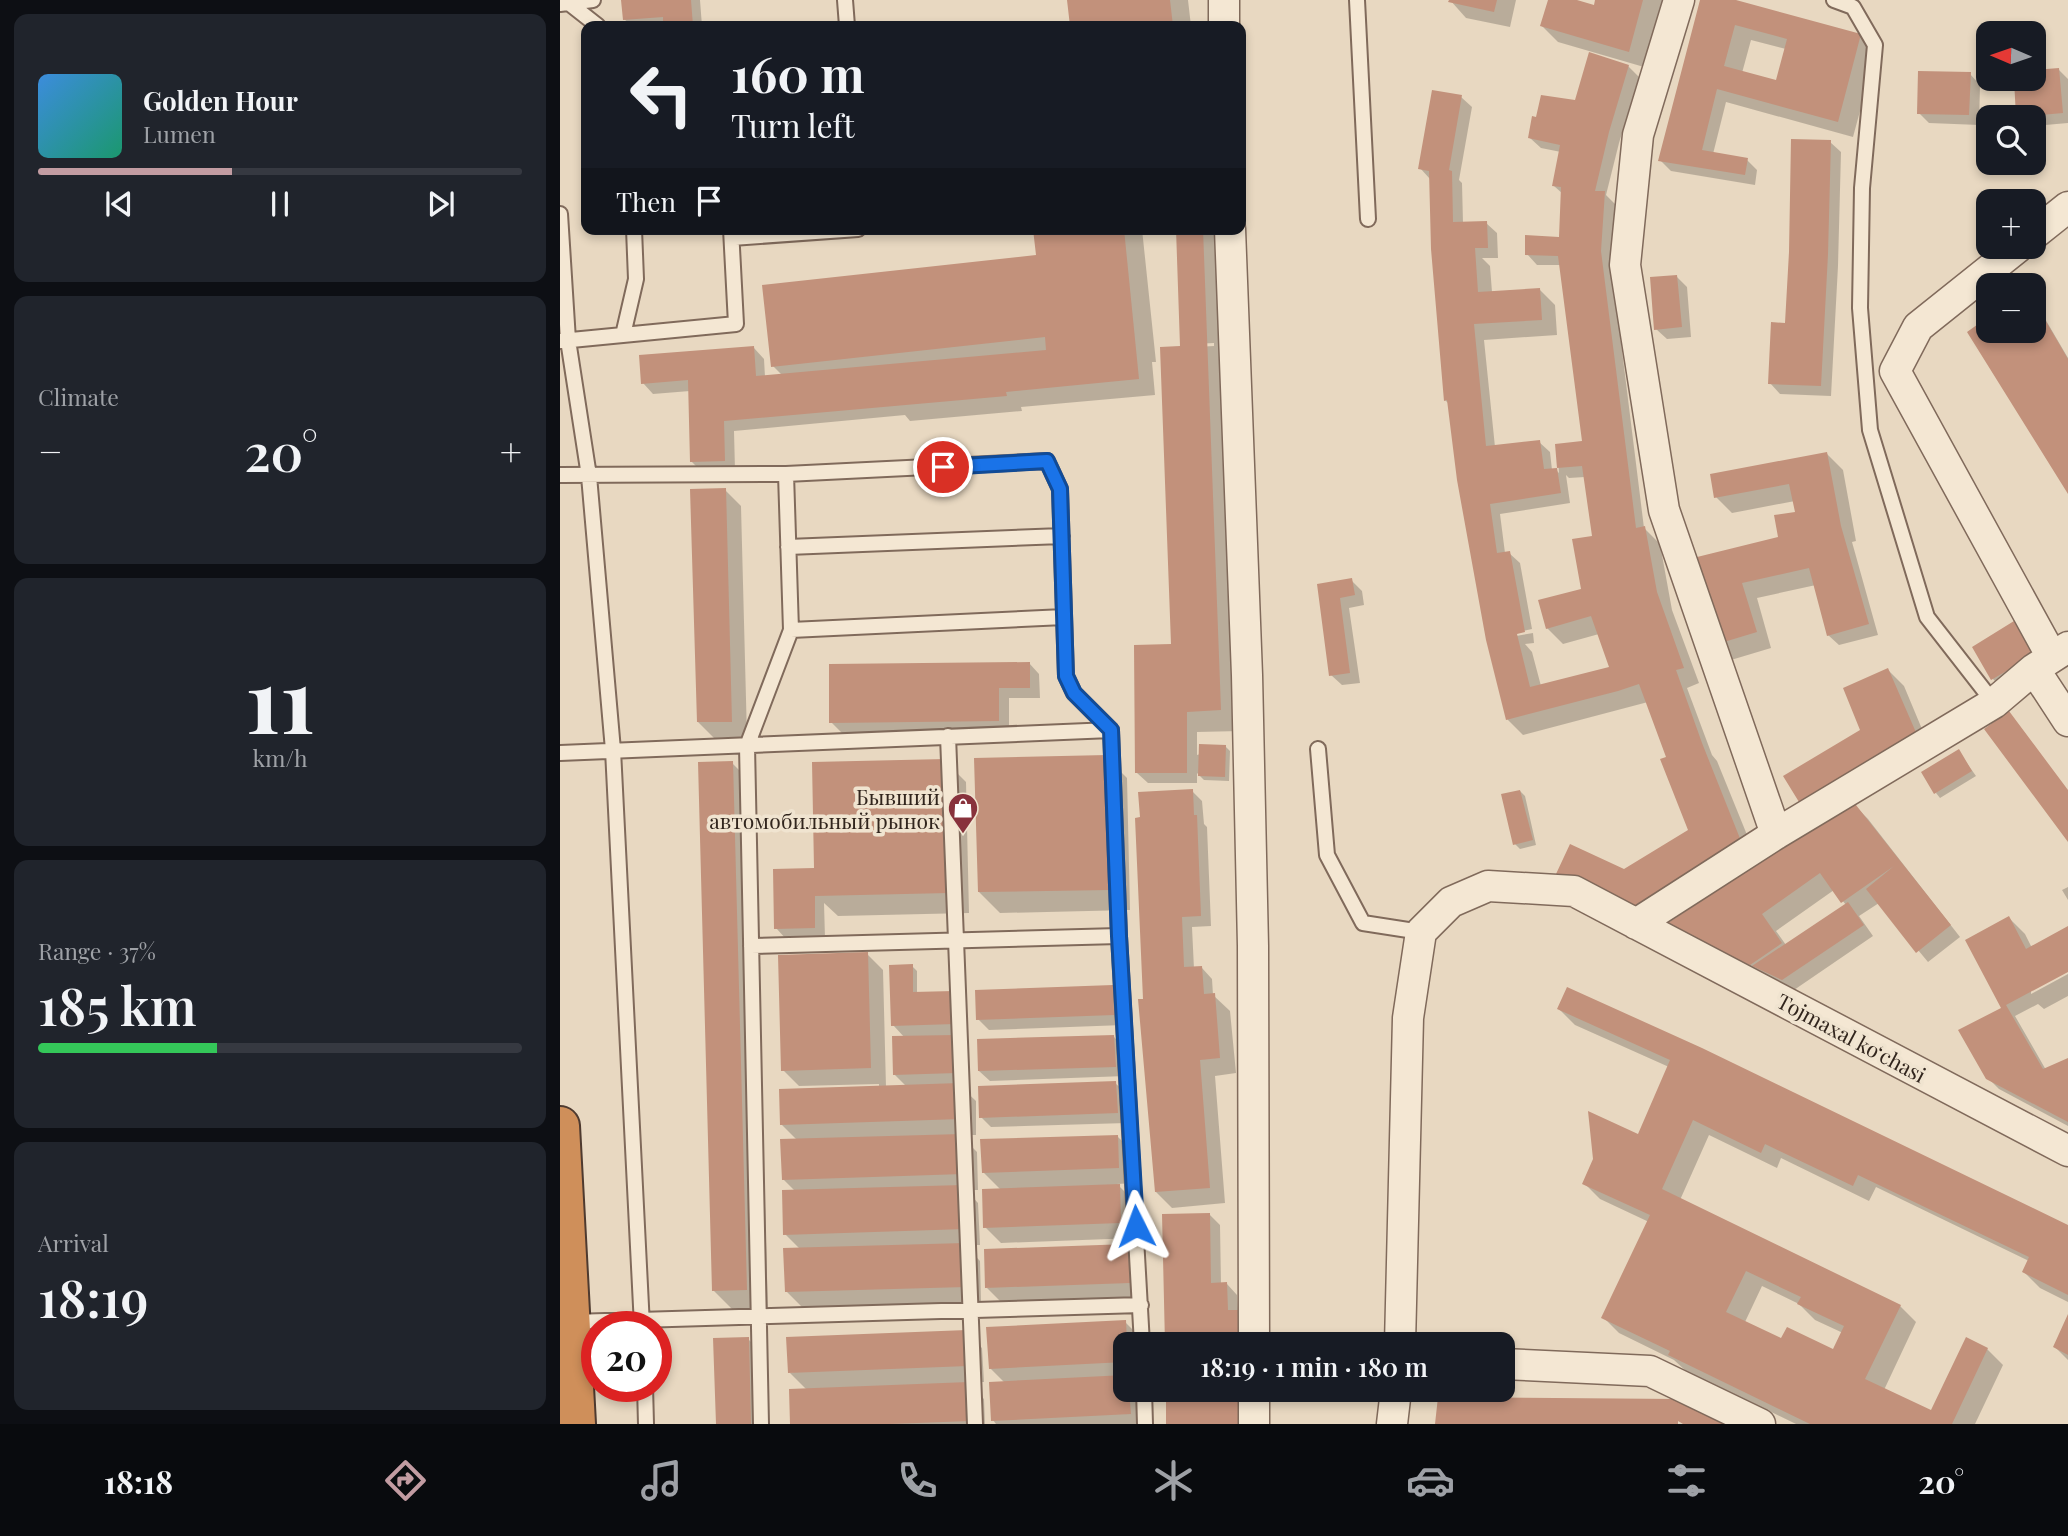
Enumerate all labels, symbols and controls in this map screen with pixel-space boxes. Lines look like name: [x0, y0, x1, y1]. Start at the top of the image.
north arrow: [1976, 21, 2046, 91]
map controls: [1976, 21, 2046, 343]
text: 160 m: [731, 40, 865, 105]
icon: left: [616, 49, 707, 140]
text: Golden Hour: [143, 83, 298, 118]
text: Turn left: [731, 103, 855, 146]
button: search: [1976, 105, 2046, 175]
text: Lumen: [143, 118, 216, 149]
icon: arrive: [690, 182, 728, 220]
text: Then: [616, 184, 676, 219]
icon: previous: [100, 185, 138, 223]
icon: pause: [261, 185, 299, 223]
icon: next: [422, 185, 460, 223]
button: +: [1976, 189, 2046, 259]
button: −: [1976, 273, 2046, 343]
text: Climate: [38, 381, 119, 412]
text: 20°: [244, 416, 318, 485]
text: −: [38, 425, 63, 476]
text: +: [500, 425, 522, 476]
pin: [913, 437, 973, 497]
icon: arrive: [924, 448, 962, 486]
text: 11: [245, 636, 315, 757]
text: km/h: [252, 742, 308, 773]
place label: Бывший автомобильный рынок: [709, 782, 940, 834]
shop icon: Бывший автомобильный рынок: [946, 791, 980, 835]
text: Range · 37%: [38, 935, 156, 966]
text: 185 km: [38, 970, 197, 1039]
street label: Tojmaxal koʻchasi: [1773, 986, 1931, 1088]
position arrow: [1099, 1189, 1173, 1263]
text: Arrival: [38, 1227, 109, 1258]
text: 18:19: [38, 1262, 149, 1331]
speed limit sign: 20: [581, 1311, 672, 1402]
text: 18:19 · 1 min · 180 m: [1200, 1349, 1428, 1384]
icon: directions: [381, 1456, 430, 1505]
icon: music: [637, 1456, 686, 1505]
icon: phone: [893, 1456, 942, 1505]
icon: climate: [1149, 1456, 1198, 1505]
icon: car: [1406, 1456, 1455, 1505]
icon: filters: [1662, 1456, 1711, 1505]
text: 18:18: [104, 1459, 173, 1502]
text: 20°: [1918, 1459, 1964, 1502]

